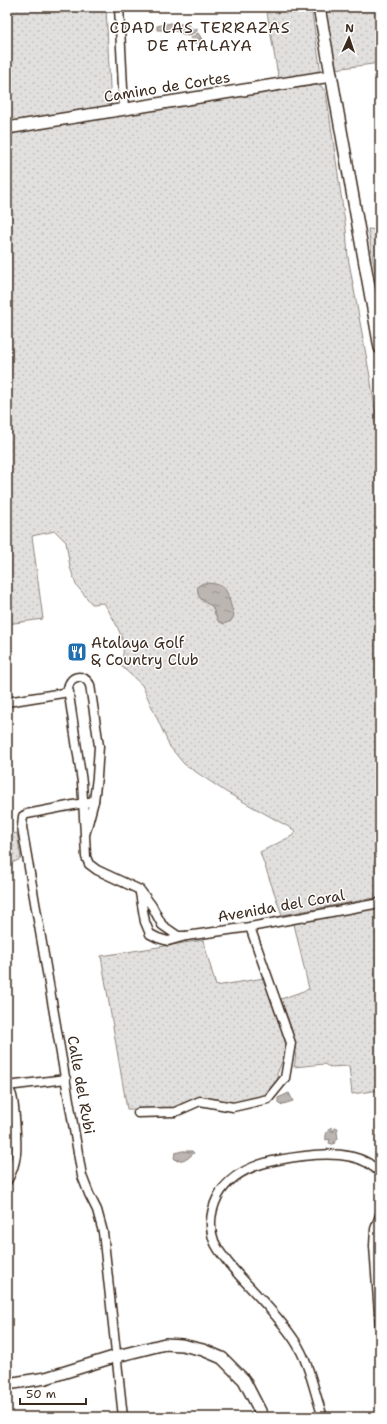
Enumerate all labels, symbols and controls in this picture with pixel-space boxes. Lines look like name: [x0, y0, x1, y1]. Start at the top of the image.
district label: CDAD LAS TERRAZAS DE ATALAYA: [109, 17, 291, 56]
north arrow: [329, 18, 369, 58]
text: N: [345, 21, 355, 36]
street label: Camino de Cortes: [102, 67, 232, 107]
place label: Atalaya Golf & Country Club: [91, 633, 199, 670]
restaurant icon: Atalaya Golf & Country Club: [66, 641, 88, 663]
street label: Avenida del Coral: [216, 885, 347, 927]
street label: Calle del Rubi: [62, 1034, 100, 1136]
scale bar: [20, 1380, 86, 1406]
text: 50 m: [26, 1386, 56, 1402]

